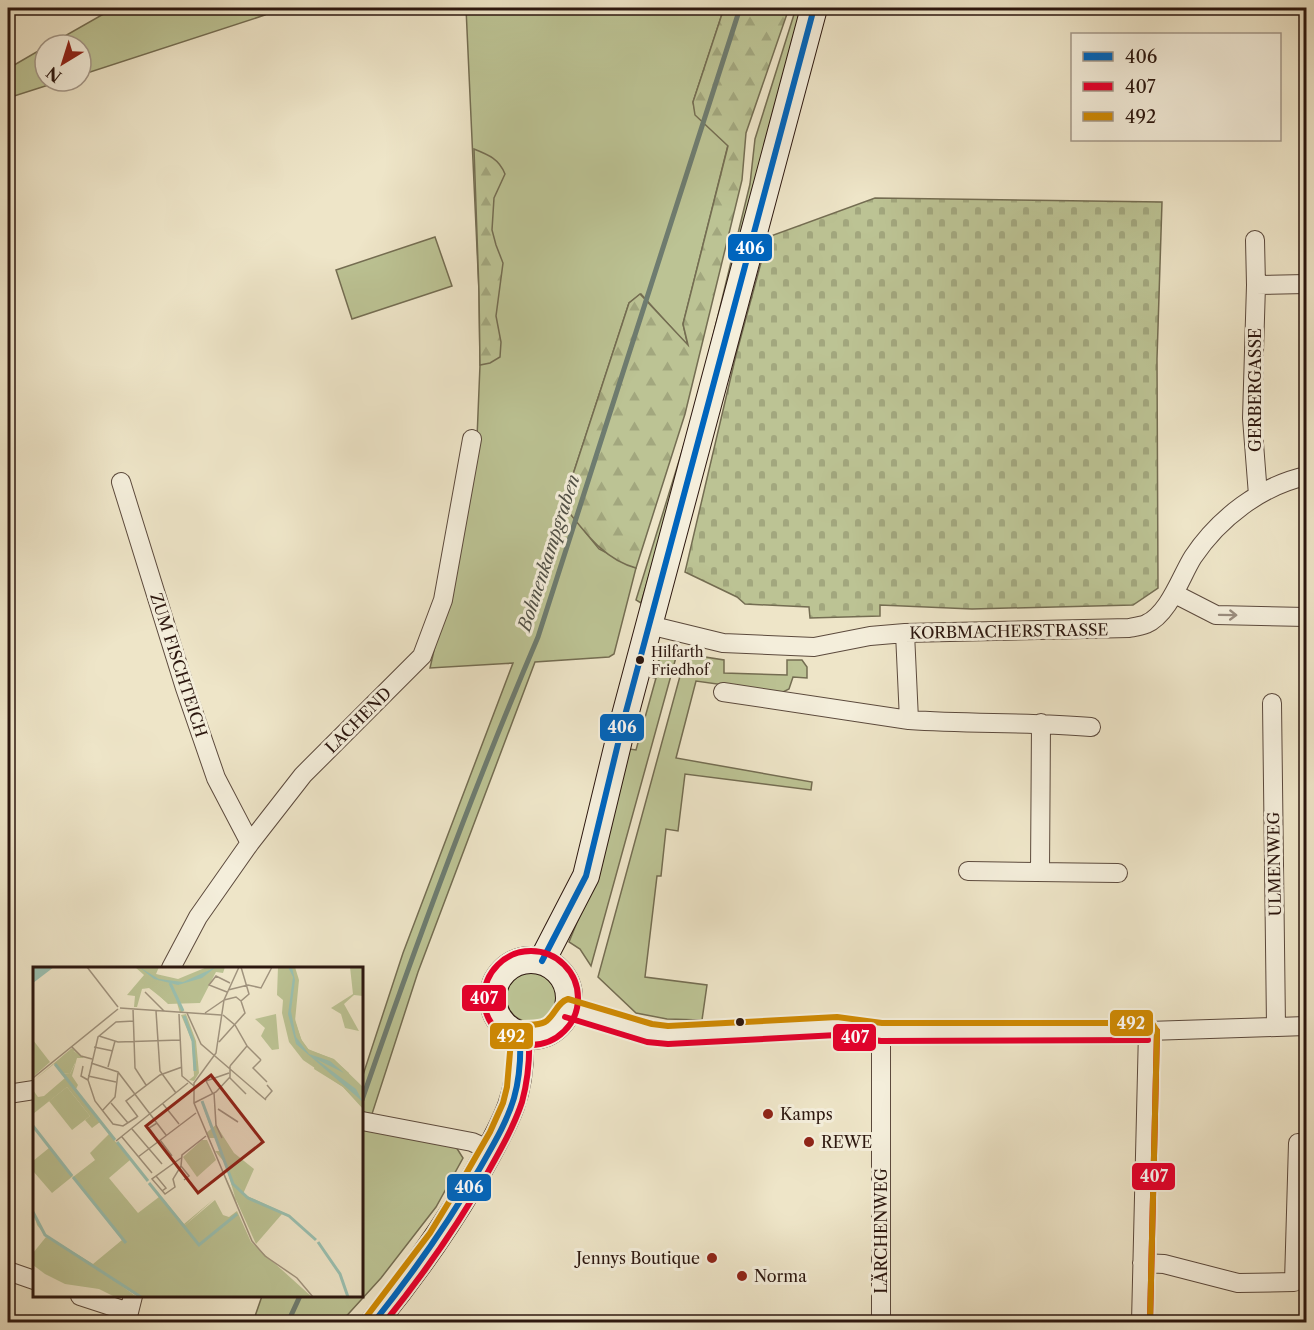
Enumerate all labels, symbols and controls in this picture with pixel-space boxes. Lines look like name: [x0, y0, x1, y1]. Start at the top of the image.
north arrow: [33, 33, 93, 93]
legend: [1071, 33, 1281, 141]
text: 406: [1125, 46, 1157, 68]
text: N: [42, 63, 65, 87]
text: 407: [1125, 76, 1156, 98]
text: 492: [1125, 106, 1156, 128]
line badge: 406: [727, 233, 773, 262]
text: 406: [735, 238, 765, 258]
street label: GERBERGASSE: [1245, 328, 1265, 452]
water label: Bohnenkampgraben: [513, 472, 585, 636]
street label: ZUM FISCHTEICH: [146, 590, 212, 740]
one-way arrow: [1218, 609, 1238, 621]
street label: KORBMACHERSTRASSE: [909, 619, 1109, 643]
place label: Hilfarth Friedhof: [651, 643, 711, 679]
marker: Hilfarth Friedhof: [634, 654, 646, 666]
street label: LACHEND: [321, 683, 395, 757]
line badge: 406: [599, 713, 645, 742]
text: 406: [607, 717, 637, 737]
street label: ULMENWEG: [1263, 811, 1285, 916]
inset map: [33, 967, 363, 1297]
line badge: 407: [461, 984, 507, 1012]
text: 407: [470, 988, 499, 1008]
line badge: 492: [1109, 1009, 1154, 1037]
text: 492: [1117, 1013, 1145, 1033]
unlabelled marker: [734, 1016, 746, 1028]
line badge: 492: [489, 1022, 534, 1050]
line badge: 407: [832, 1023, 877, 1052]
text: 492: [497, 1026, 525, 1046]
text: 407: [841, 1027, 870, 1047]
place label: Kamps: [780, 1104, 833, 1124]
marker: Kamps: [761, 1107, 775, 1121]
place label: REWE: [821, 1132, 872, 1152]
marker: REWE: [802, 1135, 816, 1149]
line badge: 407: [1131, 1162, 1176, 1191]
text: 407: [1140, 1166, 1169, 1186]
street label: LÄRCHENWEG: [871, 1168, 891, 1294]
line badge: 406: [446, 1173, 492, 1202]
text: 406: [454, 1177, 484, 1197]
place label: Jennys Boutique: [573, 1248, 700, 1268]
marker: Jennys Boutique: [705, 1251, 719, 1265]
place label: Norma: [754, 1266, 807, 1286]
marker: Norma: [735, 1269, 749, 1283]

